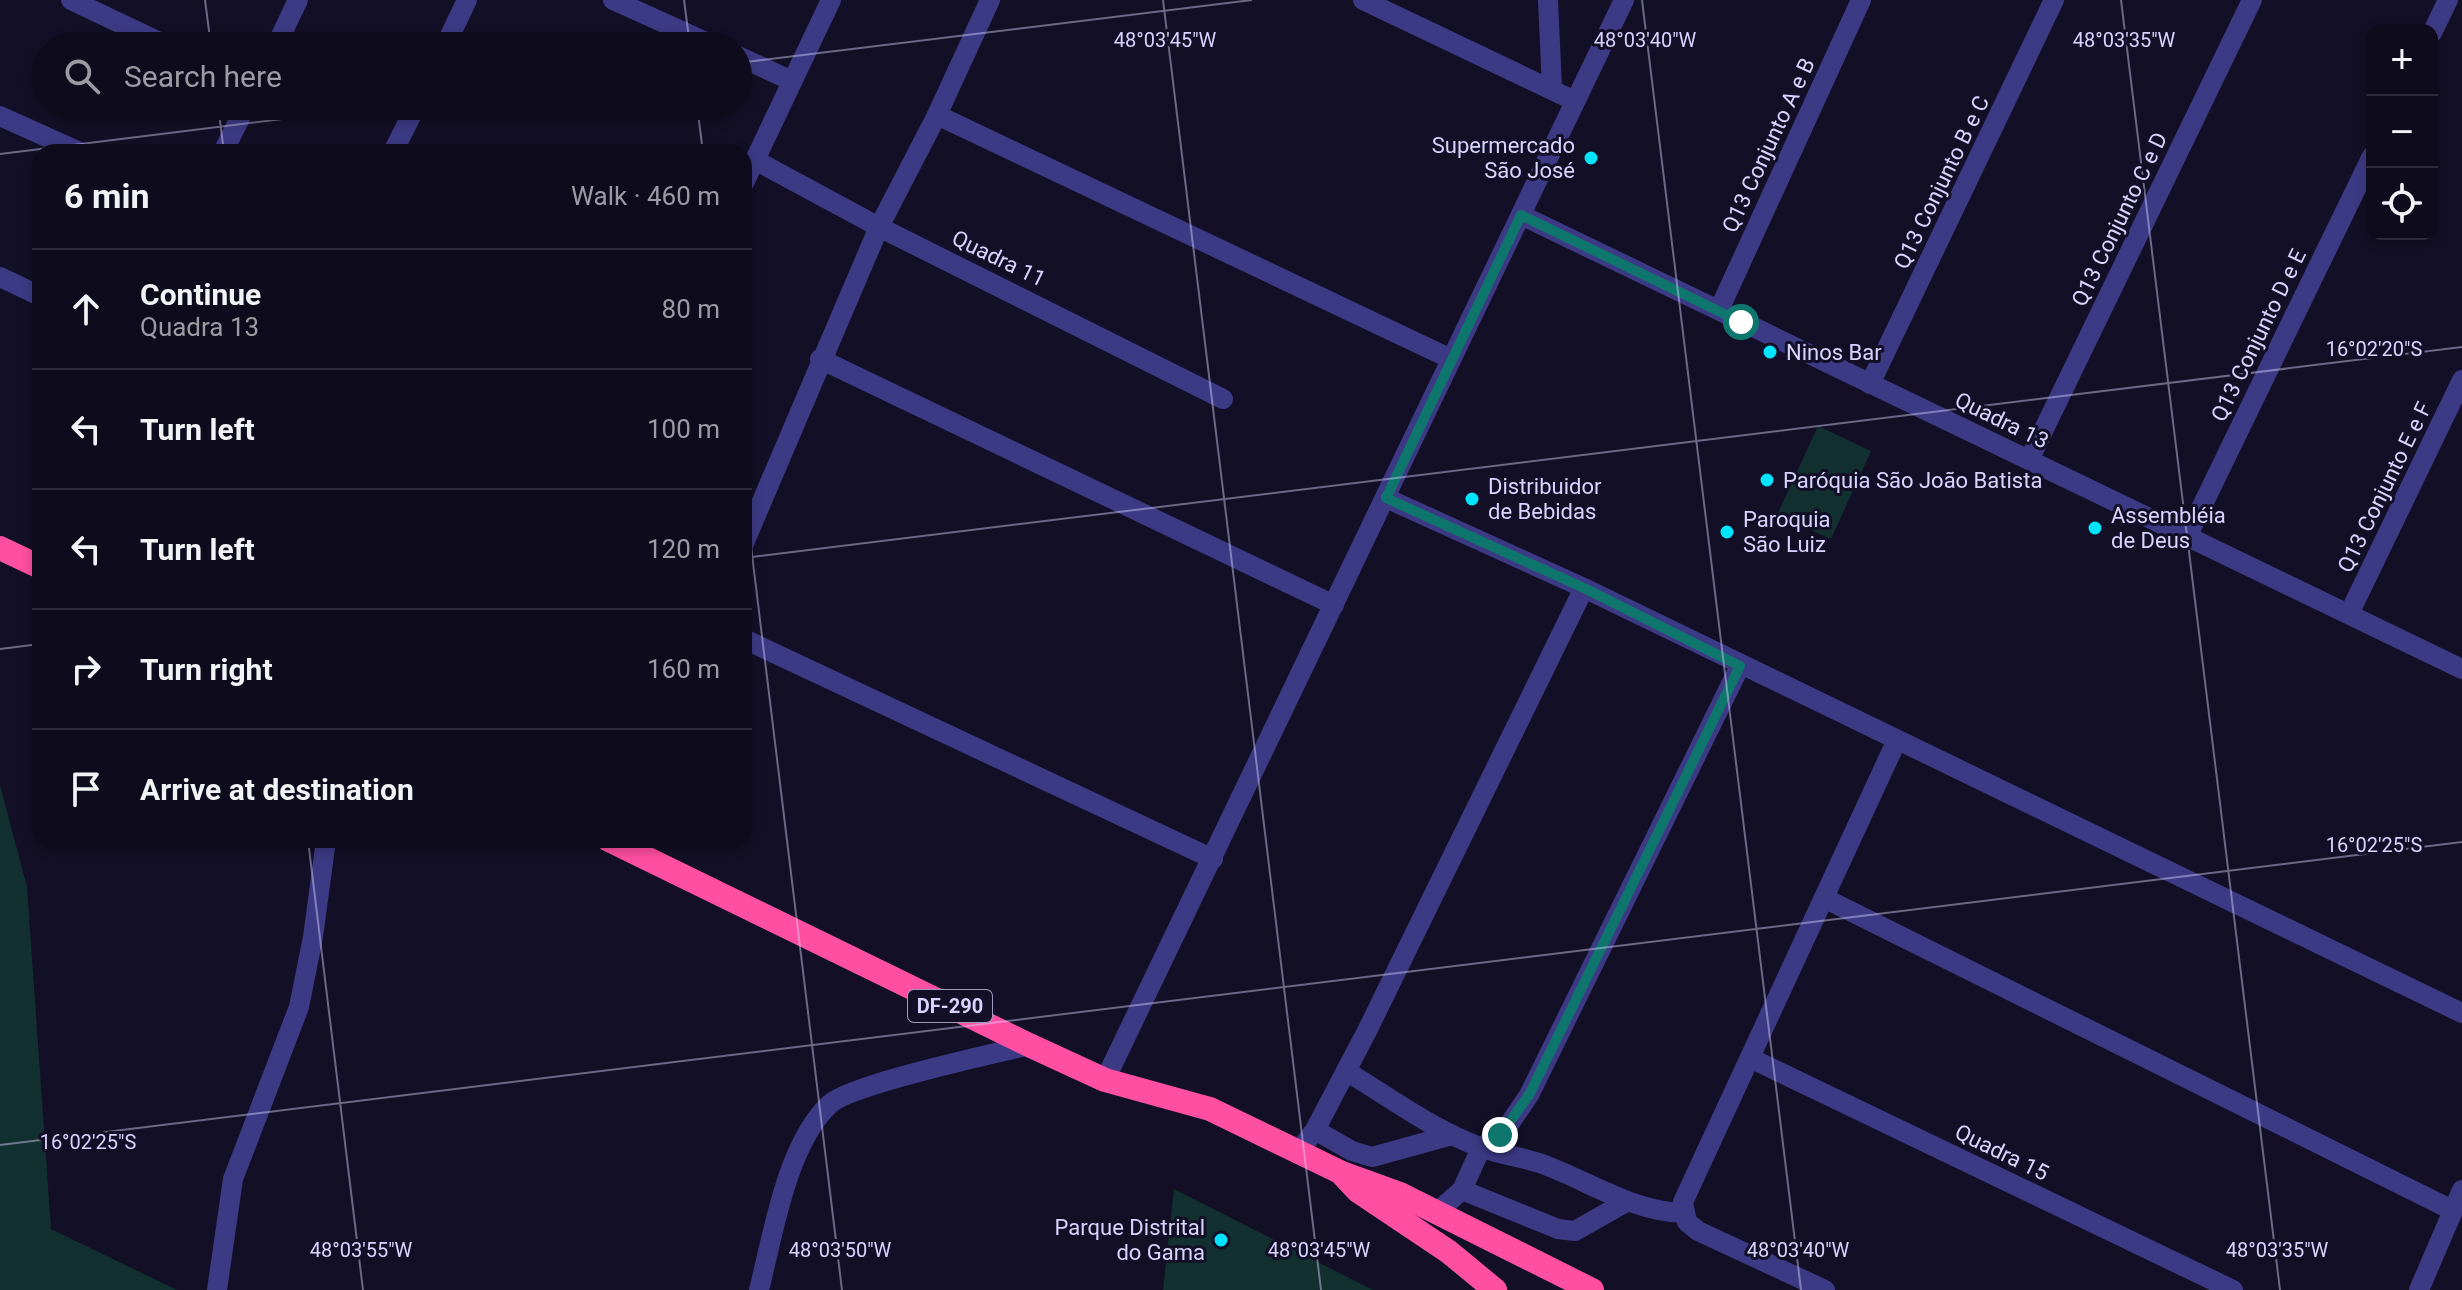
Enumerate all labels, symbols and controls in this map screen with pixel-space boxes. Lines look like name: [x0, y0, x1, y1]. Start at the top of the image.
map controls: [2366, 24, 2438, 240]
button: +: [2366, 24, 2438, 96]
text: 48°03'45"W: [1114, 28, 1217, 52]
text: 48°03'40"W: [1594, 28, 1697, 52]
text: 48°03'35"W: [2073, 28, 2176, 52]
search box: [32, 32, 752, 120]
icon: search: [60, 54, 104, 98]
street label: Q13 Conjunto A e B: [1717, 54, 1820, 236]
text: Search here: [124, 59, 282, 94]
street label: Q13 Conjunto B e C: [1889, 92, 1994, 273]
button: −: [2366, 96, 2438, 168]
street label: Q13 Conjunto C e D: [2067, 128, 2172, 310]
place label: Supermercado São José: [1432, 133, 1575, 183]
marker: Supermercado São José: [1582, 149, 1600, 167]
button: locate: [2366, 168, 2438, 240]
text: 6 min: [64, 176, 149, 216]
text: Walk · 460 m: [571, 181, 720, 211]
street label: Quadra 11: [948, 225, 1050, 292]
street label: Q13 Conjunto D e E: [2206, 245, 2311, 425]
text: Continue: [140, 277, 261, 312]
icon: ahead: [64, 287, 108, 331]
text: 80 m: [662, 294, 720, 324]
route start: [1723, 304, 1759, 340]
text: Quadra 13: [140, 312, 259, 342]
text: 16°02'20"S: [2326, 337, 2422, 361]
place label: Ninos Bar: [1786, 340, 1882, 365]
marker: Ninos Bar: [1761, 343, 1779, 361]
street label: Quadra 13: [1951, 387, 2053, 454]
street label: Q13 Conjunto E e F: [2332, 398, 2436, 576]
icon: left: [64, 407, 108, 451]
text: Turn left: [140, 412, 255, 447]
text: 100 m: [647, 414, 720, 444]
place label: Paróquia São João Batista: [1783, 468, 2042, 493]
marker: Paróquia São João Batista: [1758, 471, 1776, 489]
place label: Distribuidor de Bebidas: [1488, 474, 1602, 524]
marker: Distribuidor de Bebidas: [1463, 490, 1481, 508]
place label: Assembléia de Deus: [2111, 503, 2226, 553]
place label: Paroquia São Luiz: [1743, 507, 1830, 557]
marker: Assembléia de Deus: [2086, 519, 2104, 537]
marker: Paroquia São Luiz: [1718, 523, 1736, 541]
icon: left: [64, 527, 108, 571]
text: Turn left: [140, 532, 255, 567]
text: 120 m: [647, 534, 720, 564]
icon: right: [64, 647, 108, 691]
text: Turn right: [140, 652, 273, 687]
text: 160 m: [647, 654, 720, 684]
icon: arrive: [64, 767, 108, 811]
text: Arrive at destination: [140, 772, 414, 807]
text: 16°02'25"S: [2326, 833, 2422, 857]
road number: DF-290: [908, 990, 992, 1022]
route end: [1482, 1117, 1518, 1153]
street label: Quadra 15: [1951, 1119, 2053, 1186]
text: 16°02'25"S: [40, 1130, 136, 1154]
place label: Parque Distrital do Gama: [1055, 1215, 1205, 1265]
marker: Parque Distrital do Gama: [1212, 1231, 1230, 1249]
text: 48°03'55"W: [310, 1238, 413, 1262]
text: 48°03'50"W: [789, 1238, 892, 1262]
text: 48°03'45"W: [1268, 1238, 1371, 1262]
text: 48°03'40"W: [1747, 1238, 1850, 1262]
text: 48°03'35"W: [2226, 1238, 2329, 1262]

